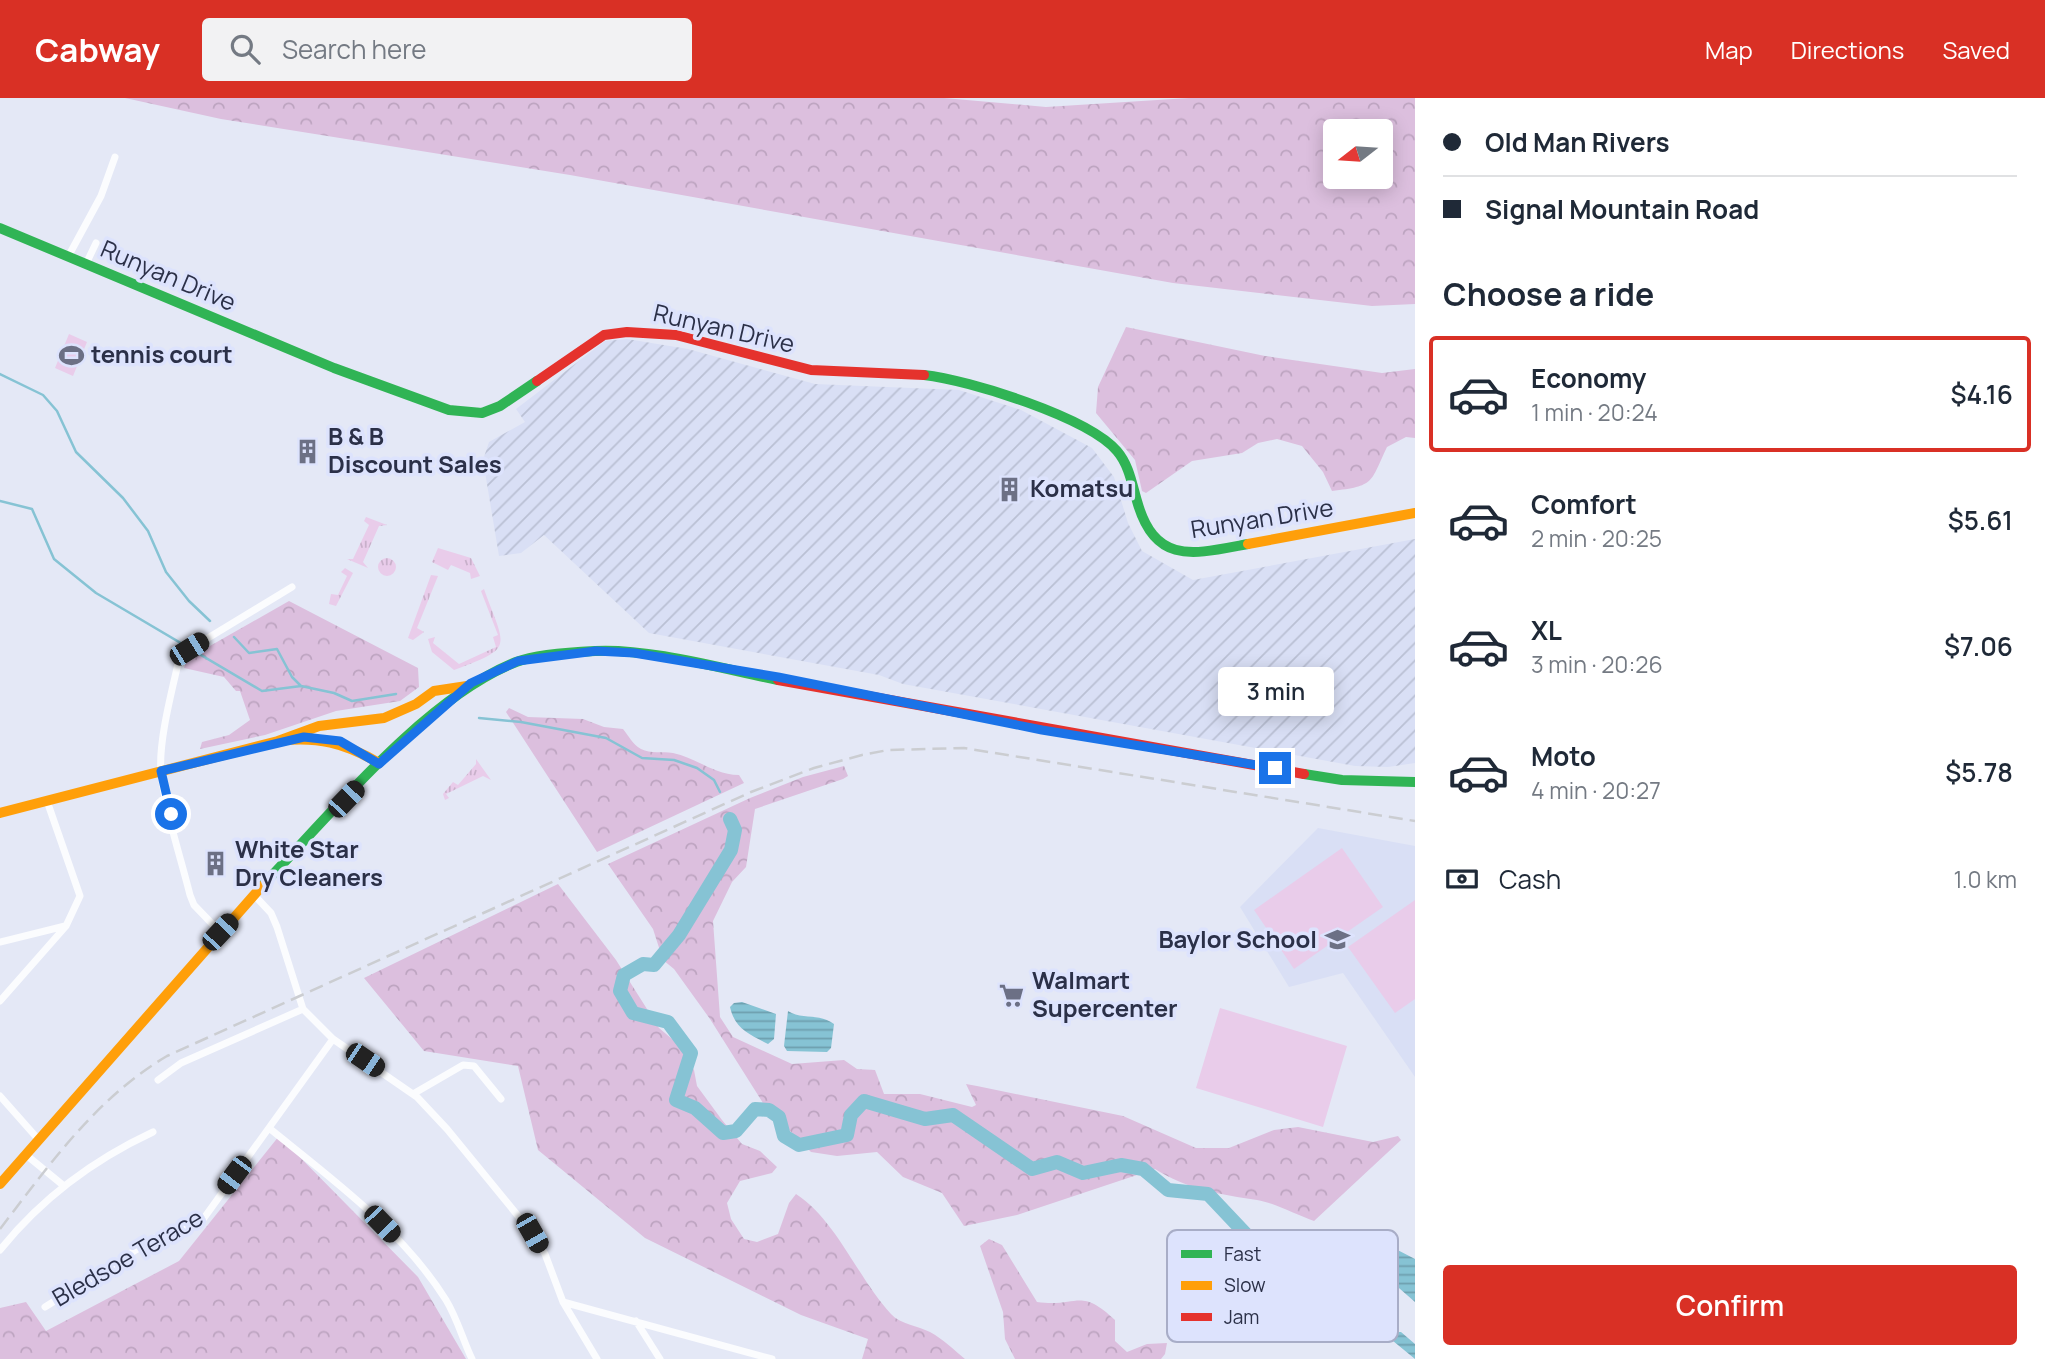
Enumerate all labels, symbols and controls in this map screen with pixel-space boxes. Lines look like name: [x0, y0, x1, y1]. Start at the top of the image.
search box: [202, 18, 692, 81]
text: Cabway: [35, 27, 160, 72]
icon: search: [226, 30, 264, 68]
text: Search here: [282, 31, 427, 67]
text: Map: [1705, 33, 1753, 66]
text: Directions: [1791, 33, 1904, 66]
text: Saved: [1942, 33, 2010, 66]
north arrow: [1323, 119, 1393, 189]
map controls: [1323, 119, 1393, 189]
text: Old Man Rivers: [1485, 124, 1670, 160]
text: Signal Mountain Road: [1485, 191, 1759, 227]
street label: Runyan Drive: [96, 231, 241, 318]
text: Choose a ride: [1443, 272, 1654, 316]
street label: Runyan Drive: [651, 295, 798, 360]
place label: tennis court: [91, 337, 233, 370]
sports icon: tennis court: [57, 341, 85, 369]
text: Economy: [1531, 360, 1646, 396]
icon: car: [1447, 363, 1510, 426]
text: $4.16: [1950, 376, 2013, 412]
text: 1 min · 20:24: [1531, 396, 1658, 428]
place label: B & B Discount Sales: [328, 419, 502, 480]
building icon: B & B Discount Sales: [294, 437, 322, 465]
place label: Komatsu: [1030, 471, 1133, 504]
building icon: Komatsu: [996, 475, 1024, 503]
text: Comfort: [1531, 486, 1637, 522]
icon: car: [1447, 489, 1510, 552]
street label: Runyan Drive: [1188, 490, 1335, 545]
text: $5.61: [1948, 502, 2013, 538]
text: 2 min · 20:25: [1531, 522, 1662, 554]
text: XL: [1531, 612, 1562, 648]
icon: car: [1447, 615, 1510, 678]
text: $7.06: [1944, 628, 2013, 664]
car: [166, 629, 213, 669]
text: 3 min · 20:26: [1531, 648, 1663, 680]
callout: 3 min: [1217, 666, 1333, 716]
text: 3 min: [1247, 675, 1305, 707]
text: Moto: [1531, 738, 1596, 774]
icon: car: [1447, 741, 1510, 804]
route end: [1259, 752, 1291, 784]
text: $5.78: [1945, 754, 2013, 790]
text: 4 min · 20:27: [1531, 774, 1661, 806]
car: [324, 777, 369, 821]
route start: [155, 798, 187, 830]
place label: White Star Dry Cleaners: [235, 832, 383, 893]
building icon: White Star Dry Cleaners: [201, 850, 229, 878]
icon: cash: [1443, 860, 1481, 898]
text: Cash: [1499, 861, 1561, 897]
text: 1.0 km: [1954, 863, 2017, 895]
car: [198, 909, 243, 955]
place label: Baylor School: [1158, 922, 1317, 955]
school or university icon: Baylor School: [1323, 926, 1351, 954]
place label: Walmart Supercenter: [1032, 963, 1178, 1024]
supermarket icon: Walmart Supercenter: [998, 981, 1026, 1009]
car: [342, 1040, 389, 1080]
car: [213, 1152, 256, 1198]
street label: Bledsoe Terace: [46, 1200, 209, 1313]
car: [360, 1202, 405, 1246]
car: [513, 1210, 552, 1256]
legend: [1167, 1230, 1398, 1342]
text: Fast: [1224, 1241, 1261, 1267]
button: Confirm: [1443, 1265, 2017, 1345]
text: Slow: [1224, 1272, 1266, 1298]
text: Jam: [1224, 1304, 1259, 1330]

